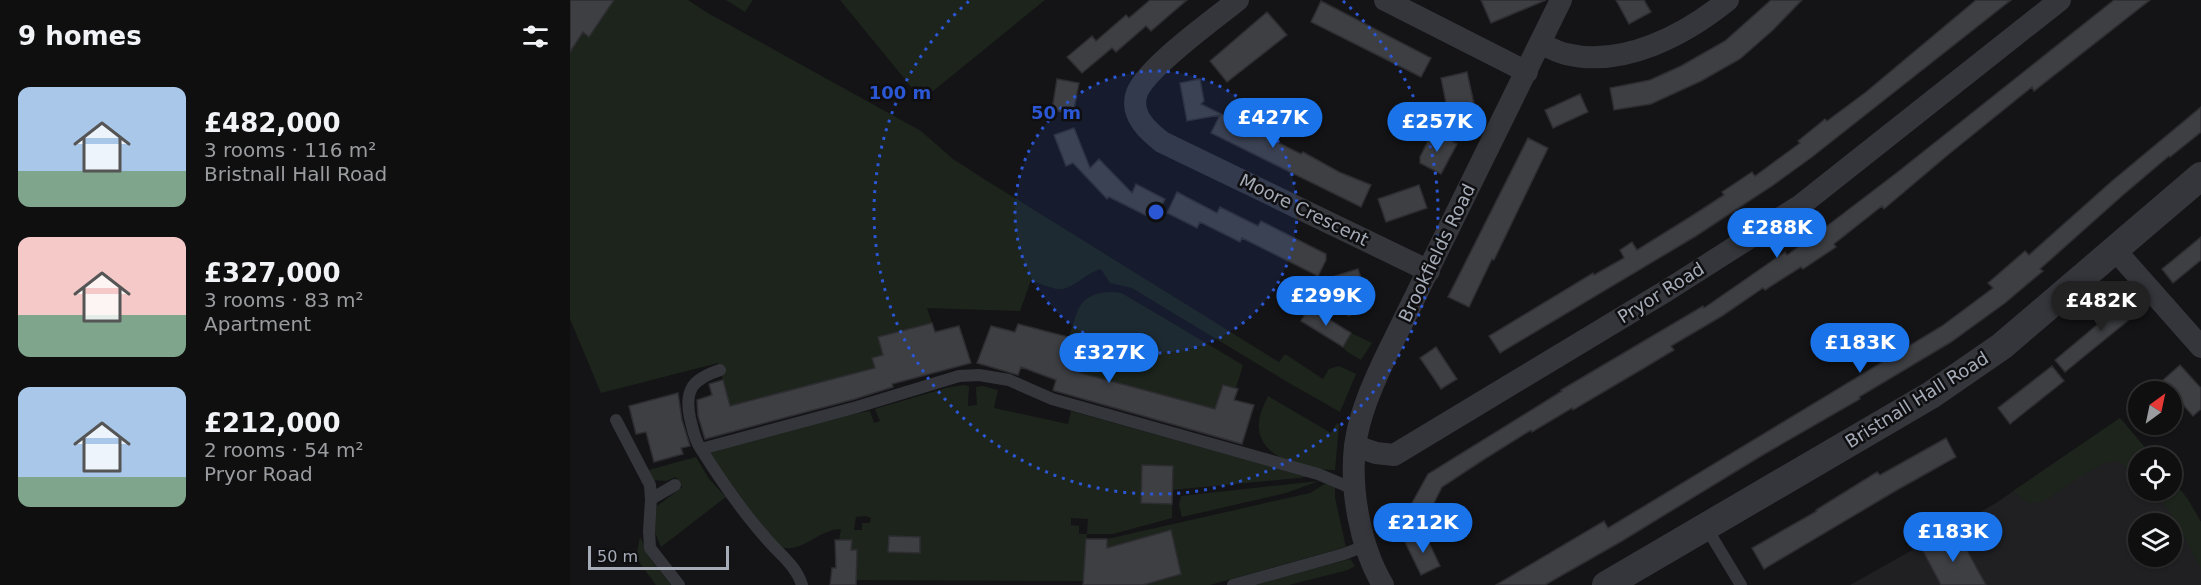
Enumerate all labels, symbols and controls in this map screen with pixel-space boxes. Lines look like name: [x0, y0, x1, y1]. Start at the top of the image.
icon: filters: [519, 20, 552, 53]
text: 9 homes: [18, 21, 142, 51]
text: 100 m: [869, 82, 931, 103]
pin: £427K: [1231, 98, 1315, 149]
text: 50 m: [1031, 102, 1081, 123]
pin: £257K: [1395, 102, 1479, 153]
text: £427K: [1237, 105, 1309, 129]
text: £482,000: [204, 108, 341, 138]
text: £257K: [1401, 109, 1473, 133]
icon: home: [66, 111, 138, 183]
text: 3 rooms · 116 m²: [204, 138, 376, 162]
text: Bristnall Hall Road: [204, 162, 387, 186]
street label: Moore Crescent: [1236, 169, 1372, 250]
street label: Brookfields Road: [1394, 180, 1479, 325]
centre of rings: [1146, 202, 1166, 222]
pin: £288K: [1735, 208, 1819, 259]
text: £288K: [1741, 215, 1813, 239]
text: £327,000: [204, 258, 341, 288]
street label: Pryor Road: [1614, 258, 1708, 327]
icon: home: [66, 261, 138, 333]
pin: £299K: [1284, 276, 1368, 327]
pin: £482K: [2059, 281, 2143, 332]
text: £299K: [1290, 283, 1362, 307]
text: 3 rooms · 83 m²: [204, 288, 364, 312]
text: £482K: [2065, 288, 2137, 312]
text: Apartment: [204, 312, 311, 336]
pin: £183K: [1818, 323, 1902, 374]
text: £183K: [1824, 330, 1896, 354]
pin: £327K: [1067, 333, 1151, 384]
text: £327K: [1073, 340, 1145, 364]
street label: Bristnall Hall Road: [1841, 347, 1992, 452]
north arrow: [2128, 381, 2182, 435]
map controls: [2128, 381, 2182, 567]
text: £212,000: [204, 408, 341, 438]
icon: home: [66, 411, 138, 483]
text: 2 rooms · 54 m²: [204, 438, 364, 462]
button: locate: [2128, 447, 2182, 501]
text: Pryor Road: [204, 462, 313, 486]
pin: £212K: [1381, 503, 1465, 554]
text: £212K: [1387, 510, 1459, 534]
pin: £183K: [1911, 512, 1995, 563]
button: layers: [2128, 513, 2182, 567]
text: £183K: [1917, 519, 1989, 543]
scale bar: [588, 543, 729, 570]
text: 50 m: [597, 547, 638, 566]

